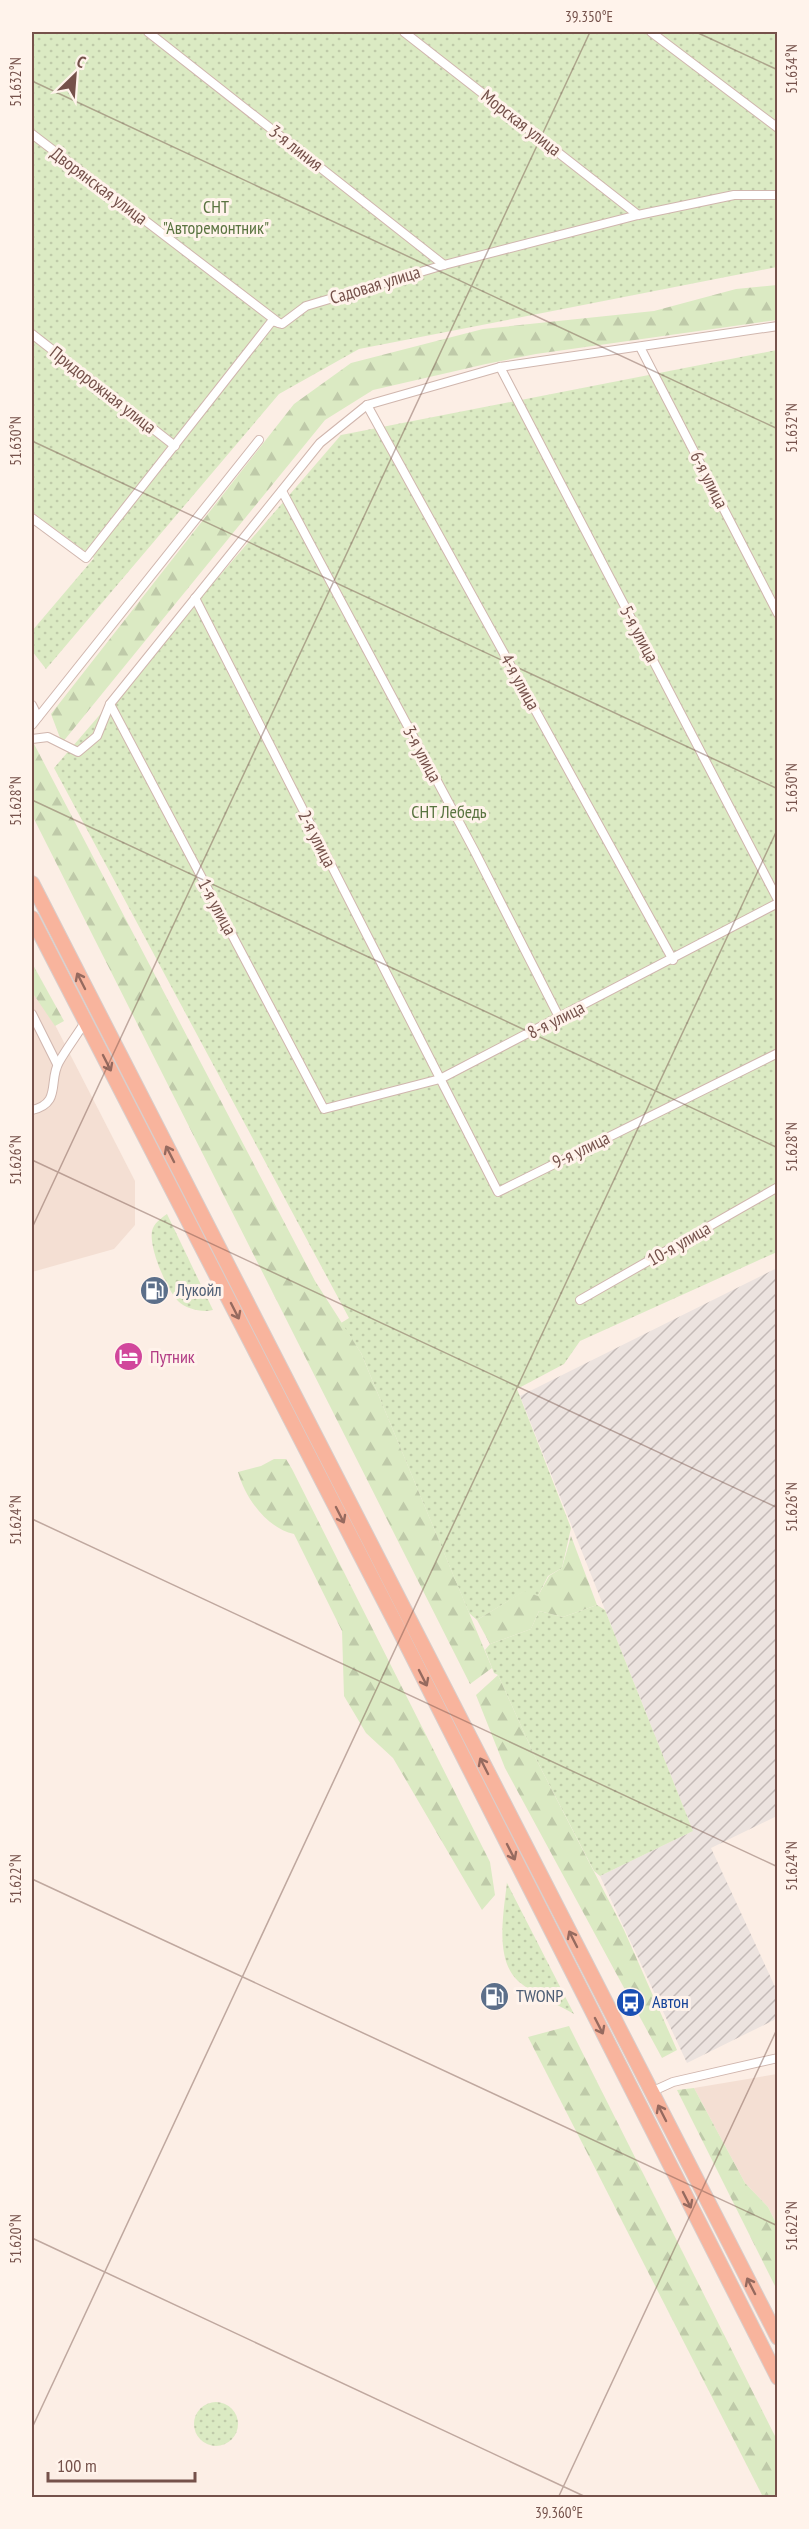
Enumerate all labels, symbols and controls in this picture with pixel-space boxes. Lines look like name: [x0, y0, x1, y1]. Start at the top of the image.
text: 39.350°E: [565, 7, 613, 26]
text: 51.634°N: [782, 44, 801, 94]
north arrow: [45, 45, 105, 105]
text: С: [74, 51, 90, 72]
text: 51.632°N: [6, 57, 25, 107]
street label: Морская улица: [477, 84, 566, 161]
street label: 3-я линия: [265, 119, 328, 176]
street label: Дворянская улица: [46, 142, 152, 230]
park label: СНТ "Авторемонтник": [163, 195, 269, 239]
street label: Садовая улица: [327, 260, 423, 309]
street label: Придорожная улица: [46, 341, 161, 438]
text: 51.632°N: [782, 403, 801, 453]
text: 51.630°N: [6, 416, 25, 466]
street label: 6-я улица: [685, 447, 734, 512]
street label: 5-я улица: [615, 601, 664, 666]
street label: 4-я улица: [496, 650, 545, 714]
street label: 3-я улица: [398, 721, 447, 786]
text: 51.630°N: [782, 763, 801, 813]
text: 51.628°N: [6, 776, 25, 826]
park label: СНТ Лебедь: [411, 800, 487, 823]
street label: 2-я улица: [293, 806, 342, 871]
street label: 1-я улица: [193, 874, 242, 939]
one-way arrow: [75, 972, 86, 990]
street label: 8-я улица: [523, 995, 588, 1044]
one-way arrow: [101, 1054, 113, 1072]
text: 51.628°N: [782, 1122, 801, 1172]
street label: 9-я улица: [548, 1126, 613, 1173]
text: 51.626°N: [6, 1135, 25, 1185]
one-way arrow: [164, 1146, 176, 1163]
street label: 10-я улица: [643, 1216, 714, 1271]
fuel station icon: Лукойл: [139, 1274, 171, 1306]
place label: Лукойл: [175, 1278, 222, 1301]
one-way arrow: [229, 1302, 241, 1320]
hotel icon: Путник: [113, 1341, 145, 1373]
place label: Путник: [150, 1345, 195, 1368]
text: 51.626°N: [782, 1482, 801, 1532]
text: 51.624°N: [6, 1495, 25, 1545]
one-way arrow: [334, 1506, 346, 1523]
one-way arrow: [418, 1668, 430, 1686]
one-way arrow: [478, 1757, 489, 1775]
text: 51.624°N: [782, 1841, 801, 1891]
one-way arrow: [506, 1843, 518, 1861]
text: 51.622°N: [6, 1854, 25, 1904]
one-way arrow: [567, 1931, 578, 1949]
fuel station icon: TWONP: [479, 1980, 511, 2012]
place label: TWONP: [516, 1984, 563, 2007]
bus stop icon: Автон: [615, 1986, 647, 2018]
place label: Автон: [652, 1990, 689, 2013]
one-way arrow: [593, 2017, 605, 2034]
one-way arrow: [656, 2105, 668, 2122]
one-way arrow: [682, 2191, 693, 2209]
text: 51.622°N: [782, 2201, 801, 2251]
text: 51.620°N: [6, 2214, 25, 2264]
one-way arrow: [745, 2278, 756, 2296]
scale bar: [48, 2445, 195, 2483]
text: 100 m: [57, 2454, 97, 2477]
text: 39.360°E: [535, 2503, 583, 2522]

